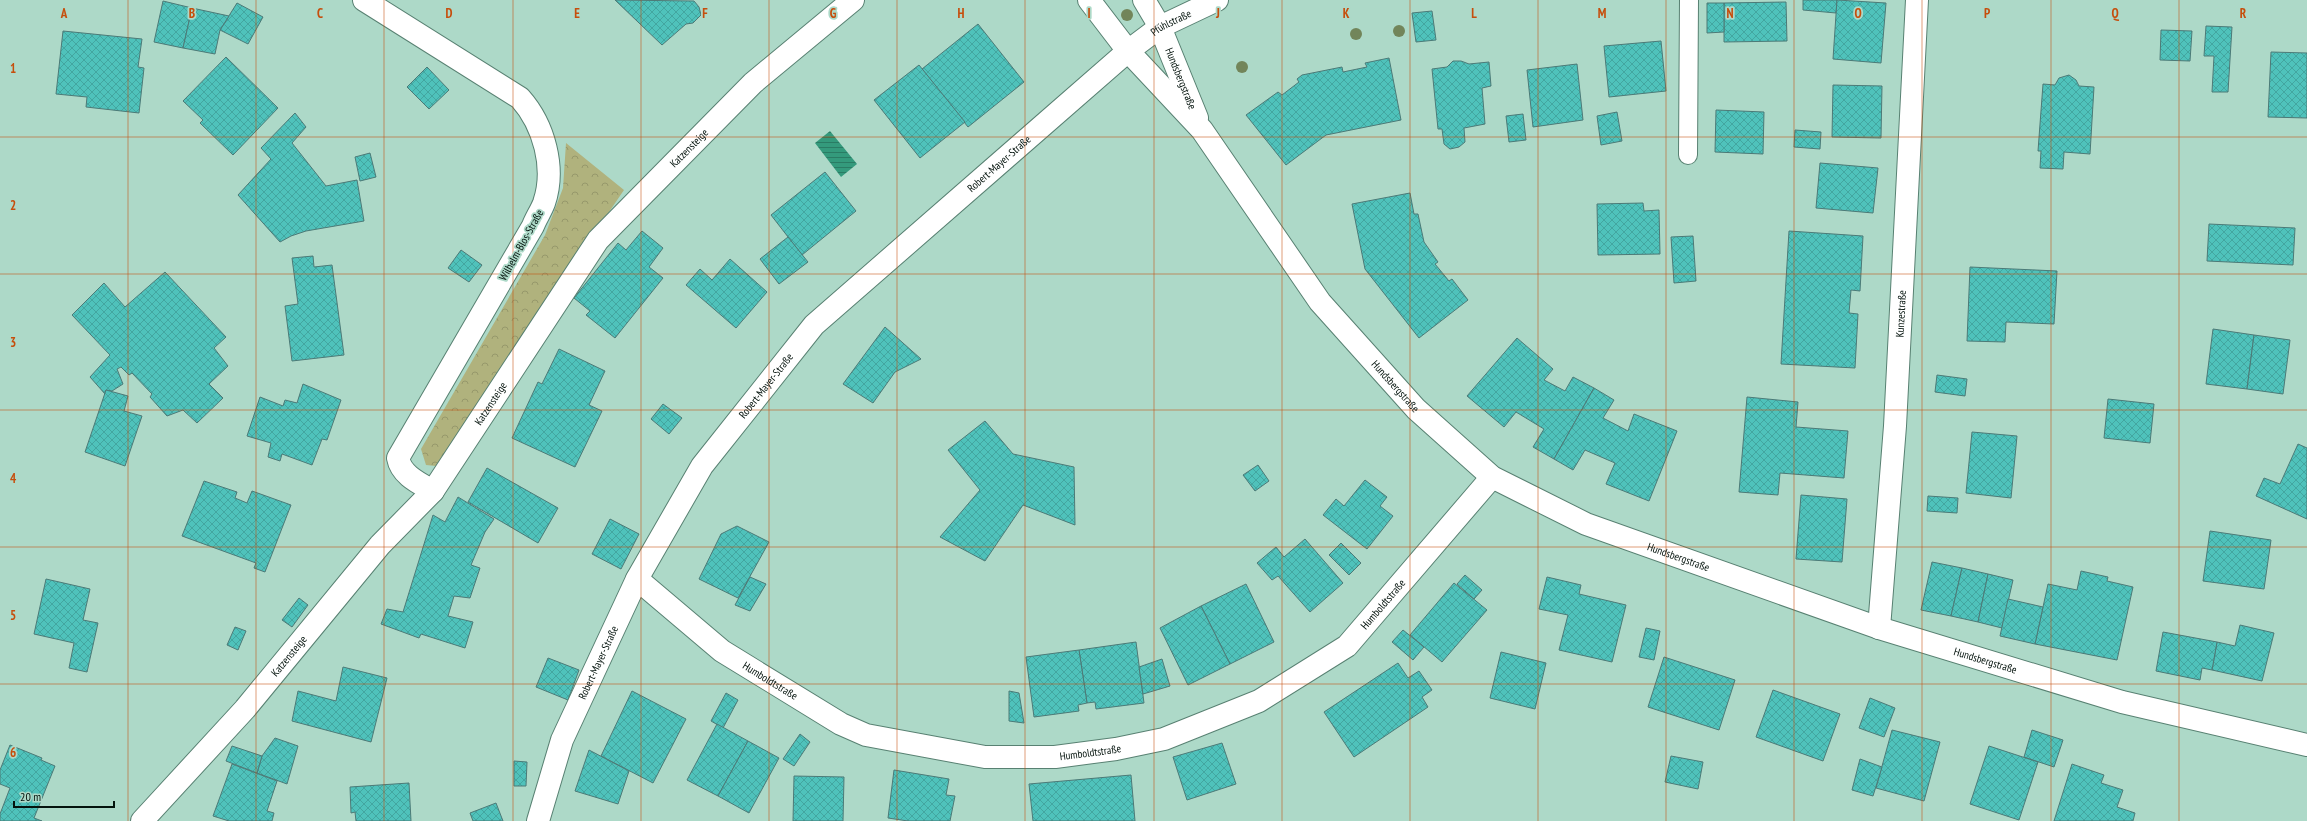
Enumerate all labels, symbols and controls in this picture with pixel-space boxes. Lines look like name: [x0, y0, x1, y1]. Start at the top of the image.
text: A: [60, 5, 68, 22]
text: B: [189, 5, 195, 22]
text: C: [317, 5, 323, 22]
text: D: [446, 5, 453, 22]
text: E: [574, 5, 580, 22]
text: F: [702, 5, 708, 22]
text: G: [830, 5, 837, 22]
text: H: [958, 5, 965, 22]
text: I: [1087, 5, 1091, 22]
text: J: [1215, 5, 1220, 22]
text: K: [1343, 5, 1350, 22]
text: L: [1471, 5, 1477, 22]
text: M: [1598, 5, 1607, 22]
text: N: [1726, 5, 1734, 22]
text: O: [1854, 5, 1862, 22]
text: P: [1984, 5, 1990, 22]
text: Q: [2111, 5, 2119, 22]
text: R: [2240, 5, 2247, 22]
street label: Pfühlstraße: [1148, 6, 1194, 39]
street label: Hundsbergstraße: [1162, 46, 1200, 112]
text: 1: [10, 60, 16, 77]
street label: Katzensteige: [667, 125, 711, 170]
street label: Robert-Mayer-Straße: [964, 132, 1034, 195]
text: 2: [10, 197, 16, 214]
street label: Wilhelm-Blos-Straße: [496, 207, 547, 283]
street label: Kunzestraße: [1893, 289, 1909, 338]
text: 3: [10, 334, 16, 351]
street label: Robert-Mayer-Straße: [736, 350, 796, 421]
street label: Hundsbergstraße: [1368, 357, 1423, 415]
street label: Katzensteige: [471, 379, 510, 428]
text: 4: [10, 470, 17, 487]
street label: Hundsbergstraße: [1645, 539, 1712, 574]
street label: Humboldtstraße: [1357, 576, 1409, 632]
text: 5: [10, 607, 16, 624]
street label: Robert-Mayer-Straße: [575, 623, 621, 702]
street label: Katzensteige: [268, 632, 310, 679]
street label: Hundsbergstraße: [1952, 644, 2019, 677]
street label: Humboldtstraße: [740, 658, 801, 703]
street label: Humboldtstraße: [1059, 741, 1123, 763]
text: 6: [10, 744, 16, 761]
scale bar: [14, 783, 114, 809]
text: 20 m: [20, 789, 41, 804]

